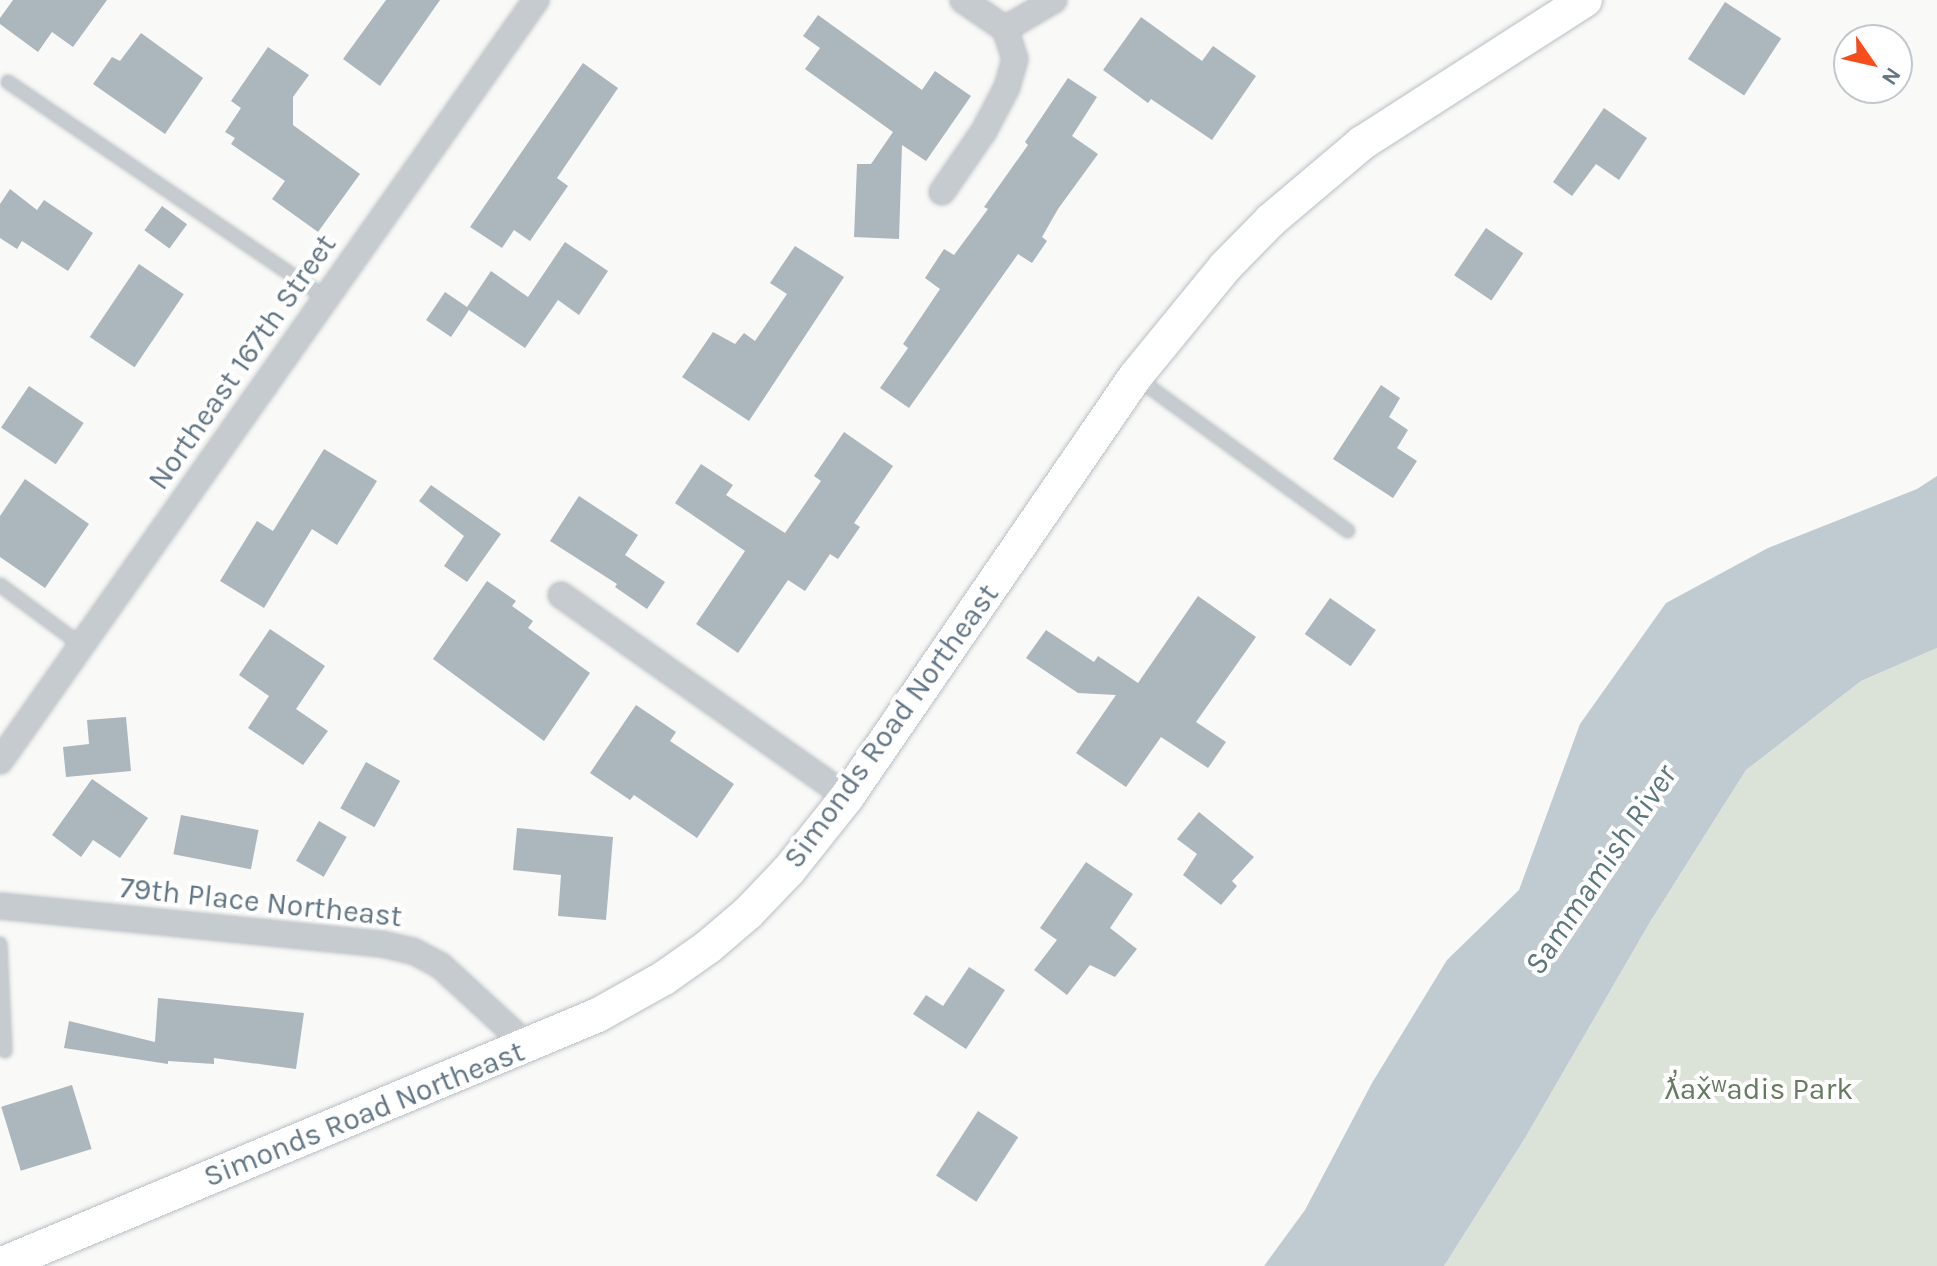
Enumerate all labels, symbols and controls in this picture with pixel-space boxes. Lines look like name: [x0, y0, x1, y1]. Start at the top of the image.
north arrow: [1833, 24, 1913, 104]
text: N: [1876, 62, 1906, 90]
street label: Northeast 167th Street: [140, 227, 344, 497]
street label: Simonds Road Northeast: [776, 577, 1006, 875]
water label: Sammamish River: [1517, 758, 1685, 982]
street label: 79th Place Northeast: [118, 869, 404, 935]
street label: Simonds Road Northeast: [198, 1033, 530, 1195]
park label: ƛ̕ax̌ʷadis Park: [1665, 1071, 1853, 1107]

